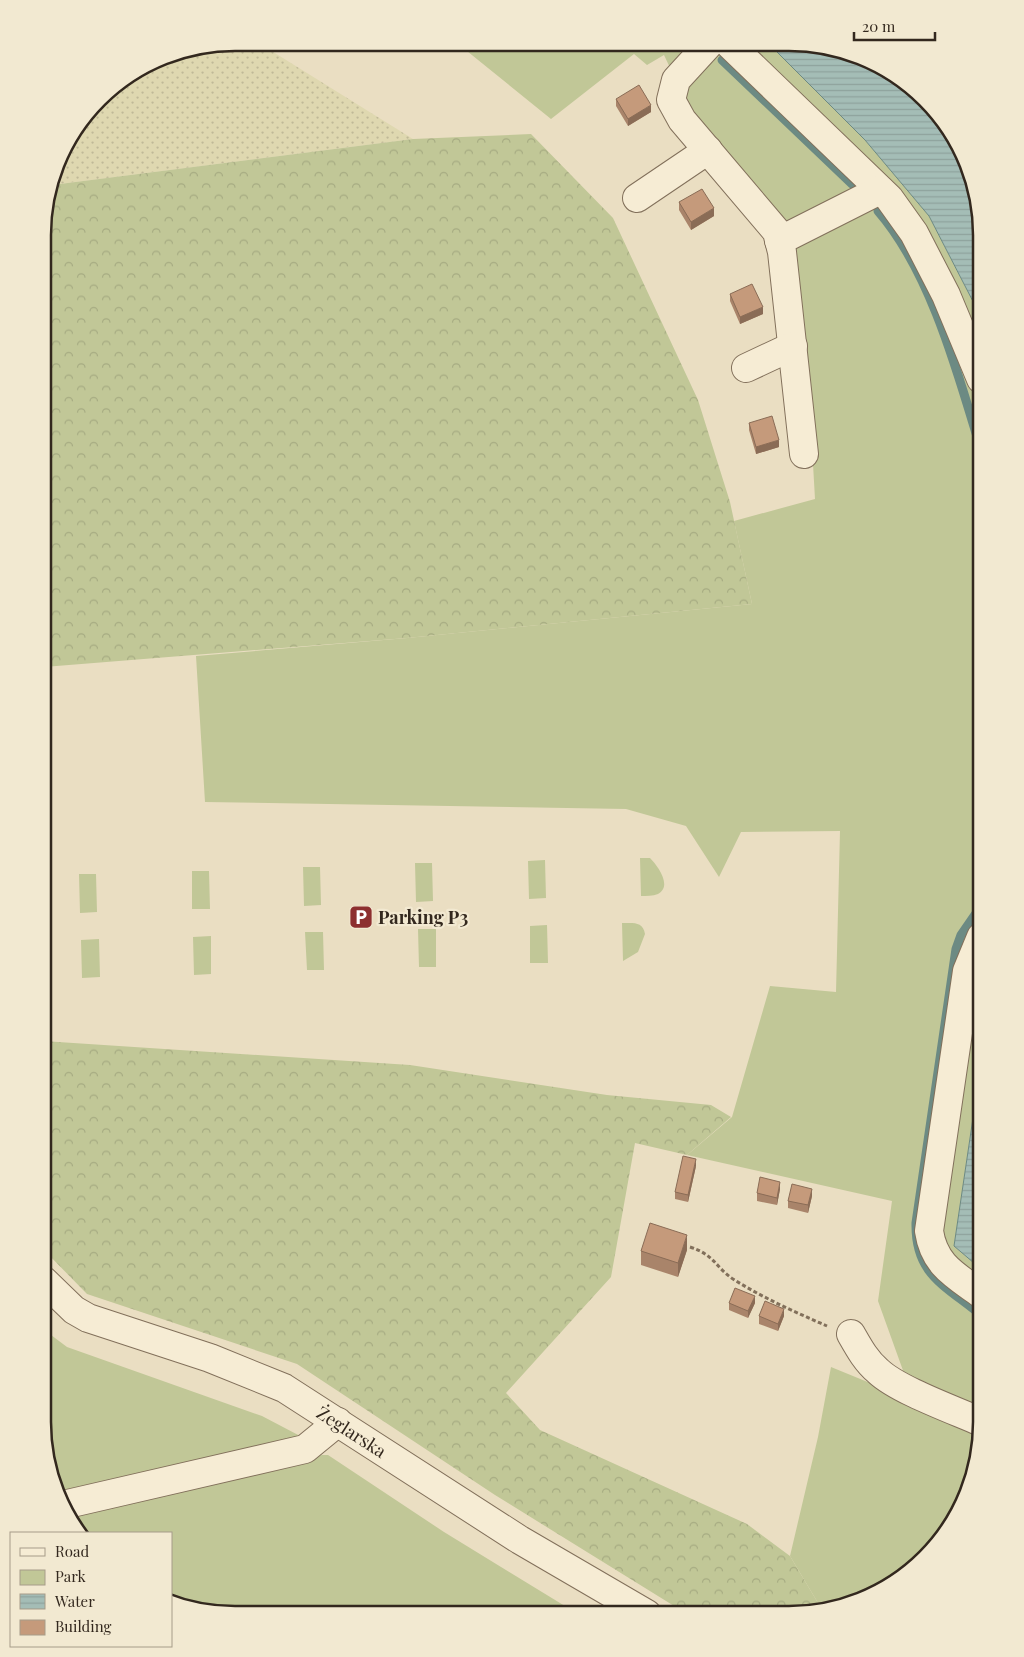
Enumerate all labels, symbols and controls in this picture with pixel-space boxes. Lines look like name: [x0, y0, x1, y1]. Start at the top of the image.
scale bar: [854, 10, 935, 42]
text: 20 m: [862, 16, 896, 36]
parking icon: Parking P3: [348, 904, 374, 930]
place label: Parking P3: [378, 905, 468, 929]
street label: Żeglarska: [312, 1400, 391, 1463]
legend: [10, 1532, 172, 1647]
text: Road: [55, 1541, 89, 1561]
text: Park: [55, 1566, 87, 1586]
text: Water: [54, 1591, 95, 1611]
text: Building: [55, 1616, 112, 1636]

